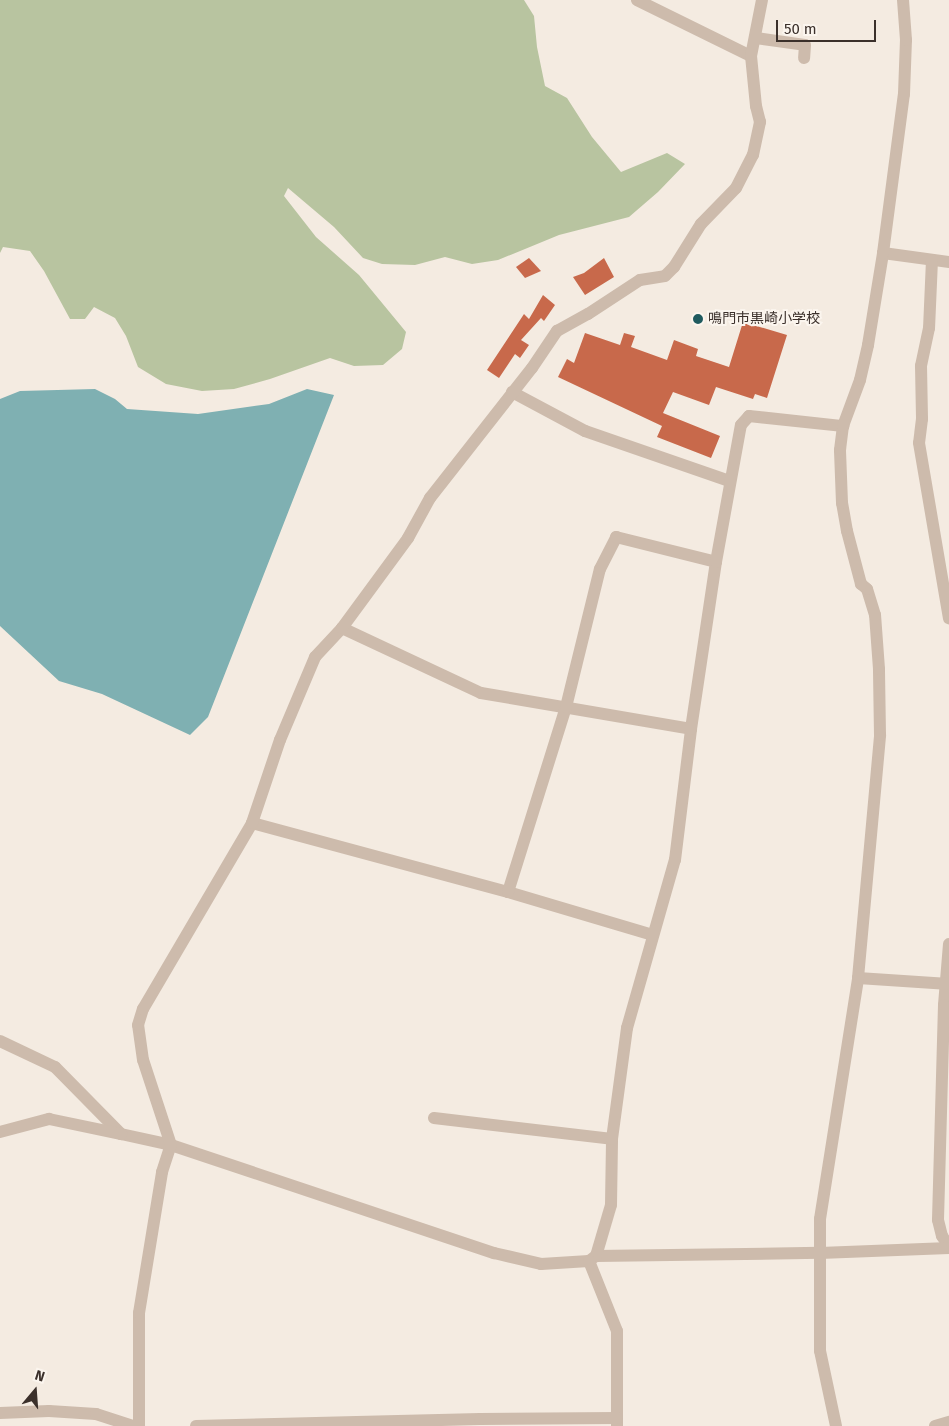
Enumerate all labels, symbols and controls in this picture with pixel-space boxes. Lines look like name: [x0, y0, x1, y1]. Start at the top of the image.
scale bar: [779, 10, 879, 42]
text: 50 m: [784, 20, 817, 38]
place label: 鳴門市黒崎小学校: [708, 311, 820, 327]
marker: 鳴門市黒崎小学校: [692, 313, 704, 325]
north arrow: [10, 1366, 60, 1416]
text: N: [33, 1367, 47, 1386]

